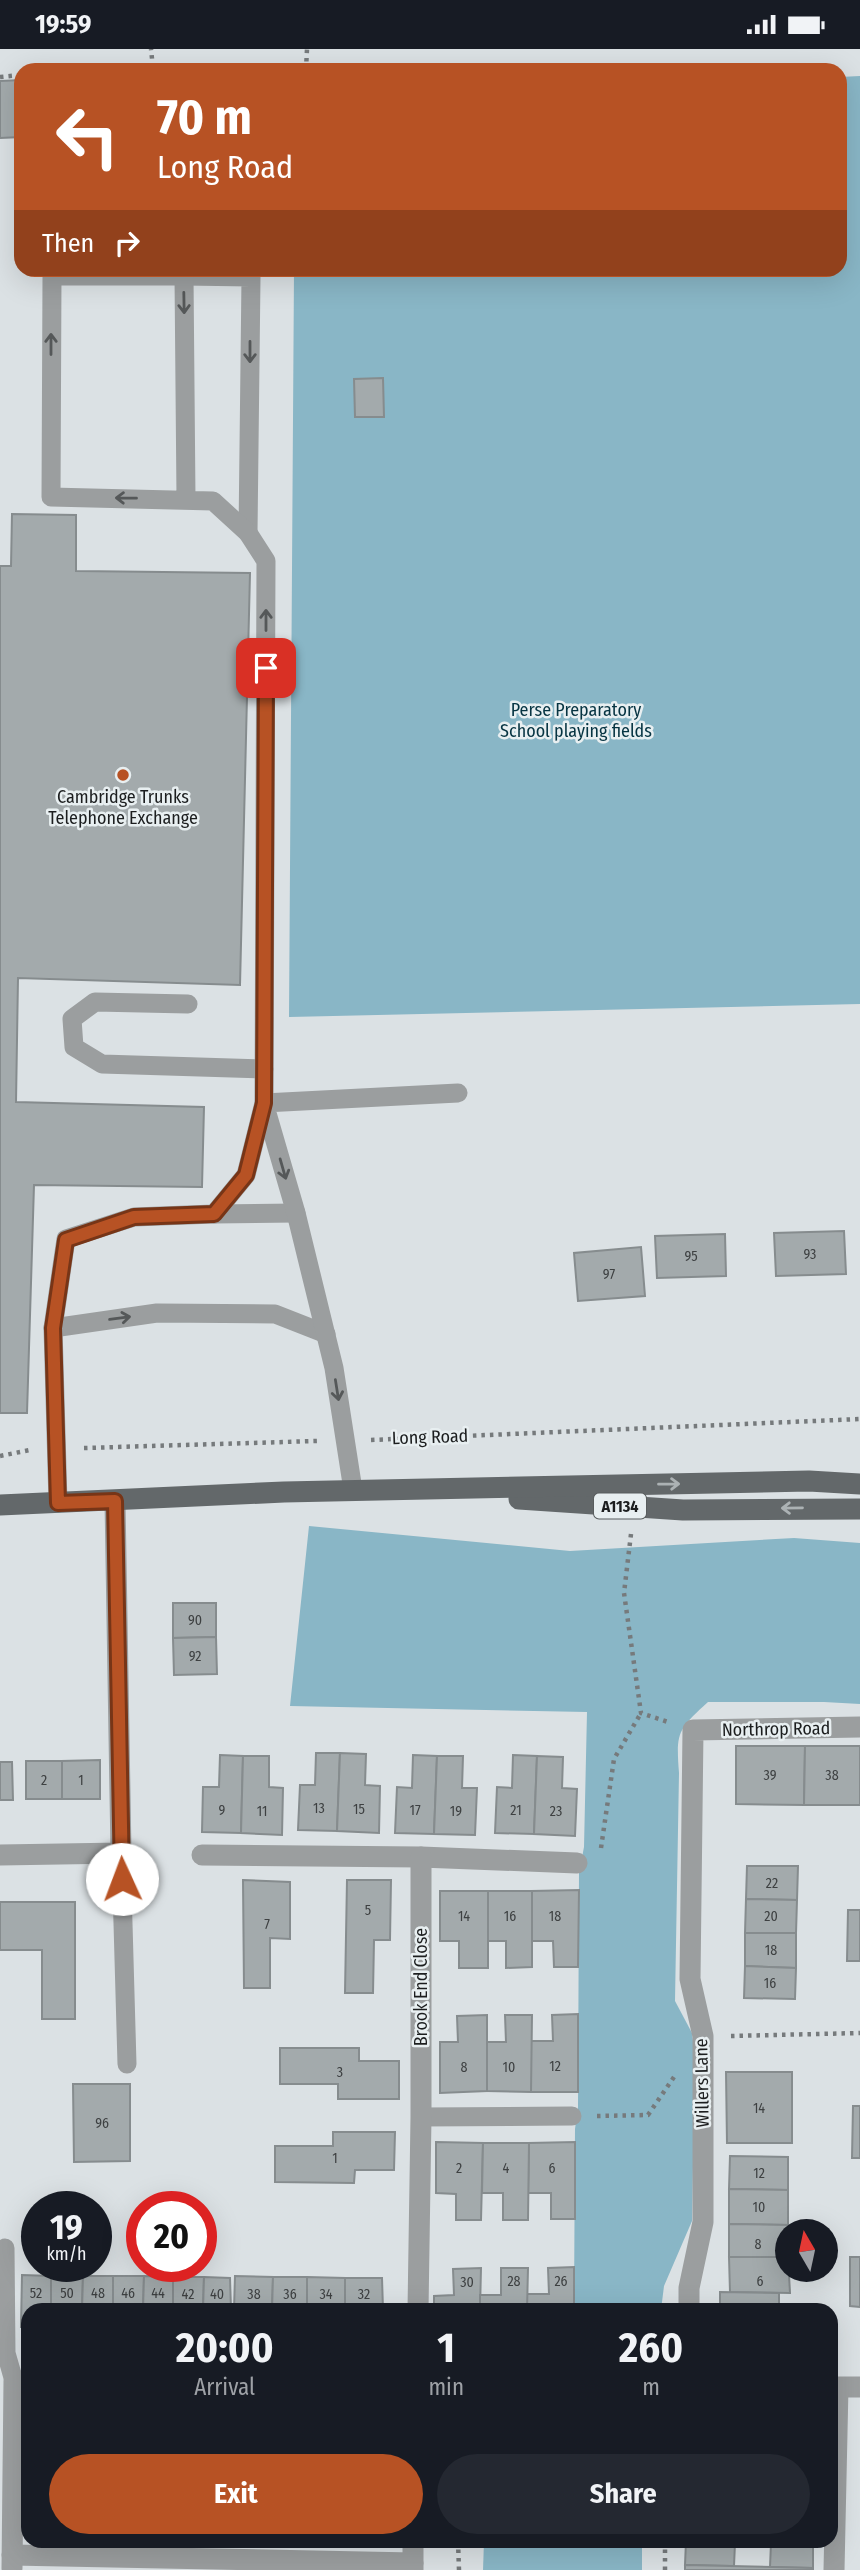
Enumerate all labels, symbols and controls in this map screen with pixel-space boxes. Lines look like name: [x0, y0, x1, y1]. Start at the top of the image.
text: 19:59: [35, 9, 91, 40]
text: 70 m: [157, 88, 252, 147]
icon: left: [42, 91, 133, 182]
text: Long Road: [157, 148, 293, 186]
icon: right: [108, 224, 146, 262]
text: Then: [42, 228, 94, 259]
one-way arrow: [177, 291, 191, 314]
one-way arrow: [44, 333, 58, 356]
one-way arrow: [243, 341, 257, 364]
one-way arrow: [114, 491, 137, 505]
one-way arrow: [259, 609, 273, 632]
pin: [236, 638, 296, 698]
icon: arrive: [247, 649, 285, 687]
park label: Perse Preparatory School playing fields: [500, 699, 652, 742]
marker: Cambridge Trunks Telephone Exchange: [115, 767, 131, 783]
place label: Cambridge Trunks Telephone Exchange: [48, 786, 198, 829]
one-way arrow: [278, 1158, 291, 1180]
house number: 93: [804, 1246, 816, 1263]
house number: 95: [684, 1248, 698, 1265]
house number: 97: [603, 1266, 615, 1283]
one-way arrow: [109, 1312, 131, 1325]
one-way arrow: [331, 1378, 344, 1401]
street label: Long Road: [391, 1425, 469, 1449]
one-way arrow: [657, 1477, 680, 1491]
road number: A1134: [594, 1493, 646, 1519]
one-way arrow: [781, 1502, 804, 1515]
house number: 90: [188, 1612, 202, 1629]
house number: 92: [189, 1648, 201, 1665]
street label: Northrop Road: [722, 1717, 830, 1741]
house number: 39: [764, 1767, 777, 1784]
house number: 38: [825, 1767, 839, 1784]
house number: 2: [41, 1772, 47, 1789]
house number: 1: [78, 1772, 84, 1789]
house number: 13: [313, 1800, 325, 1817]
house number: 15: [353, 1801, 365, 1818]
house number: 9: [219, 1802, 226, 1819]
house number: 17: [409, 1802, 421, 1819]
house number: 21: [510, 1802, 522, 1819]
house number: 11: [257, 1803, 267, 1820]
house number: 19: [450, 1803, 462, 1820]
house number: 23: [550, 1803, 562, 1820]
position arrow: [85, 1842, 159, 1916]
house number: 22: [766, 1875, 778, 1892]
house number: 5: [365, 1902, 371, 1919]
house number: 14: [458, 1908, 470, 1925]
house number: 16: [504, 1908, 516, 1925]
house number: 18: [549, 1908, 561, 1925]
house number: 20: [764, 1908, 778, 1925]
house number: 7: [264, 1916, 270, 1933]
street label: Brook End Close: [410, 1928, 432, 2046]
house number: 18: [765, 1942, 777, 1959]
house number: 16: [764, 1975, 776, 1992]
street label: Willers Lane: [690, 2038, 714, 2128]
house number: 12: [549, 2058, 561, 2075]
house number: 8: [461, 2059, 468, 2076]
house number: 10: [503, 2059, 515, 2076]
house number: 3: [337, 2064, 343, 2081]
house number: 14: [753, 2100, 765, 2117]
house number: 96: [95, 2115, 109, 2132]
house number: 1: [332, 2150, 338, 2167]
house number: 2: [456, 2160, 462, 2177]
house number: 4: [503, 2160, 510, 2177]
house number: 6: [549, 2160, 556, 2177]
house number: 12: [753, 2165, 765, 2182]
speed limit sign: 20: [126, 2191, 217, 2282]
house number: 10: [753, 2199, 765, 2216]
text: 19: [50, 2206, 83, 2248]
north arrow: [775, 2219, 838, 2282]
map controls: [775, 2219, 838, 2282]
house number: 8: [755, 2236, 762, 2253]
text: km/h: [46, 2243, 87, 2265]
house number: 28: [507, 2273, 521, 2290]
house number: 26: [554, 2273, 568, 2290]
house number: 6: [757, 2273, 764, 2290]
house number: 30: [460, 2274, 474, 2291]
house number: 52: [30, 2285, 42, 2302]
house number: 50: [60, 2285, 74, 2302]
house number: 48: [91, 2285, 105, 2302]
house number: 46: [121, 2285, 135, 2302]
house number: 44: [151, 2285, 165, 2302]
house number: 42: [182, 2286, 194, 2303]
house number: 40: [210, 2286, 224, 2303]
house number: 38: [247, 2286, 261, 2303]
house number: 36: [283, 2286, 297, 2303]
house number: 34: [319, 2286, 333, 2303]
house number: 32: [358, 2286, 370, 2303]
text: 20:00: [176, 2323, 274, 2373]
text: 1: [437, 2323, 455, 2373]
text: 260: [619, 2323, 683, 2373]
text: Arrival: [194, 2373, 255, 2401]
text: min: [428, 2373, 464, 2401]
text: m: [642, 2373, 660, 2401]
button: Exit: [49, 2454, 423, 2534]
button: Share: [437, 2454, 810, 2534]

